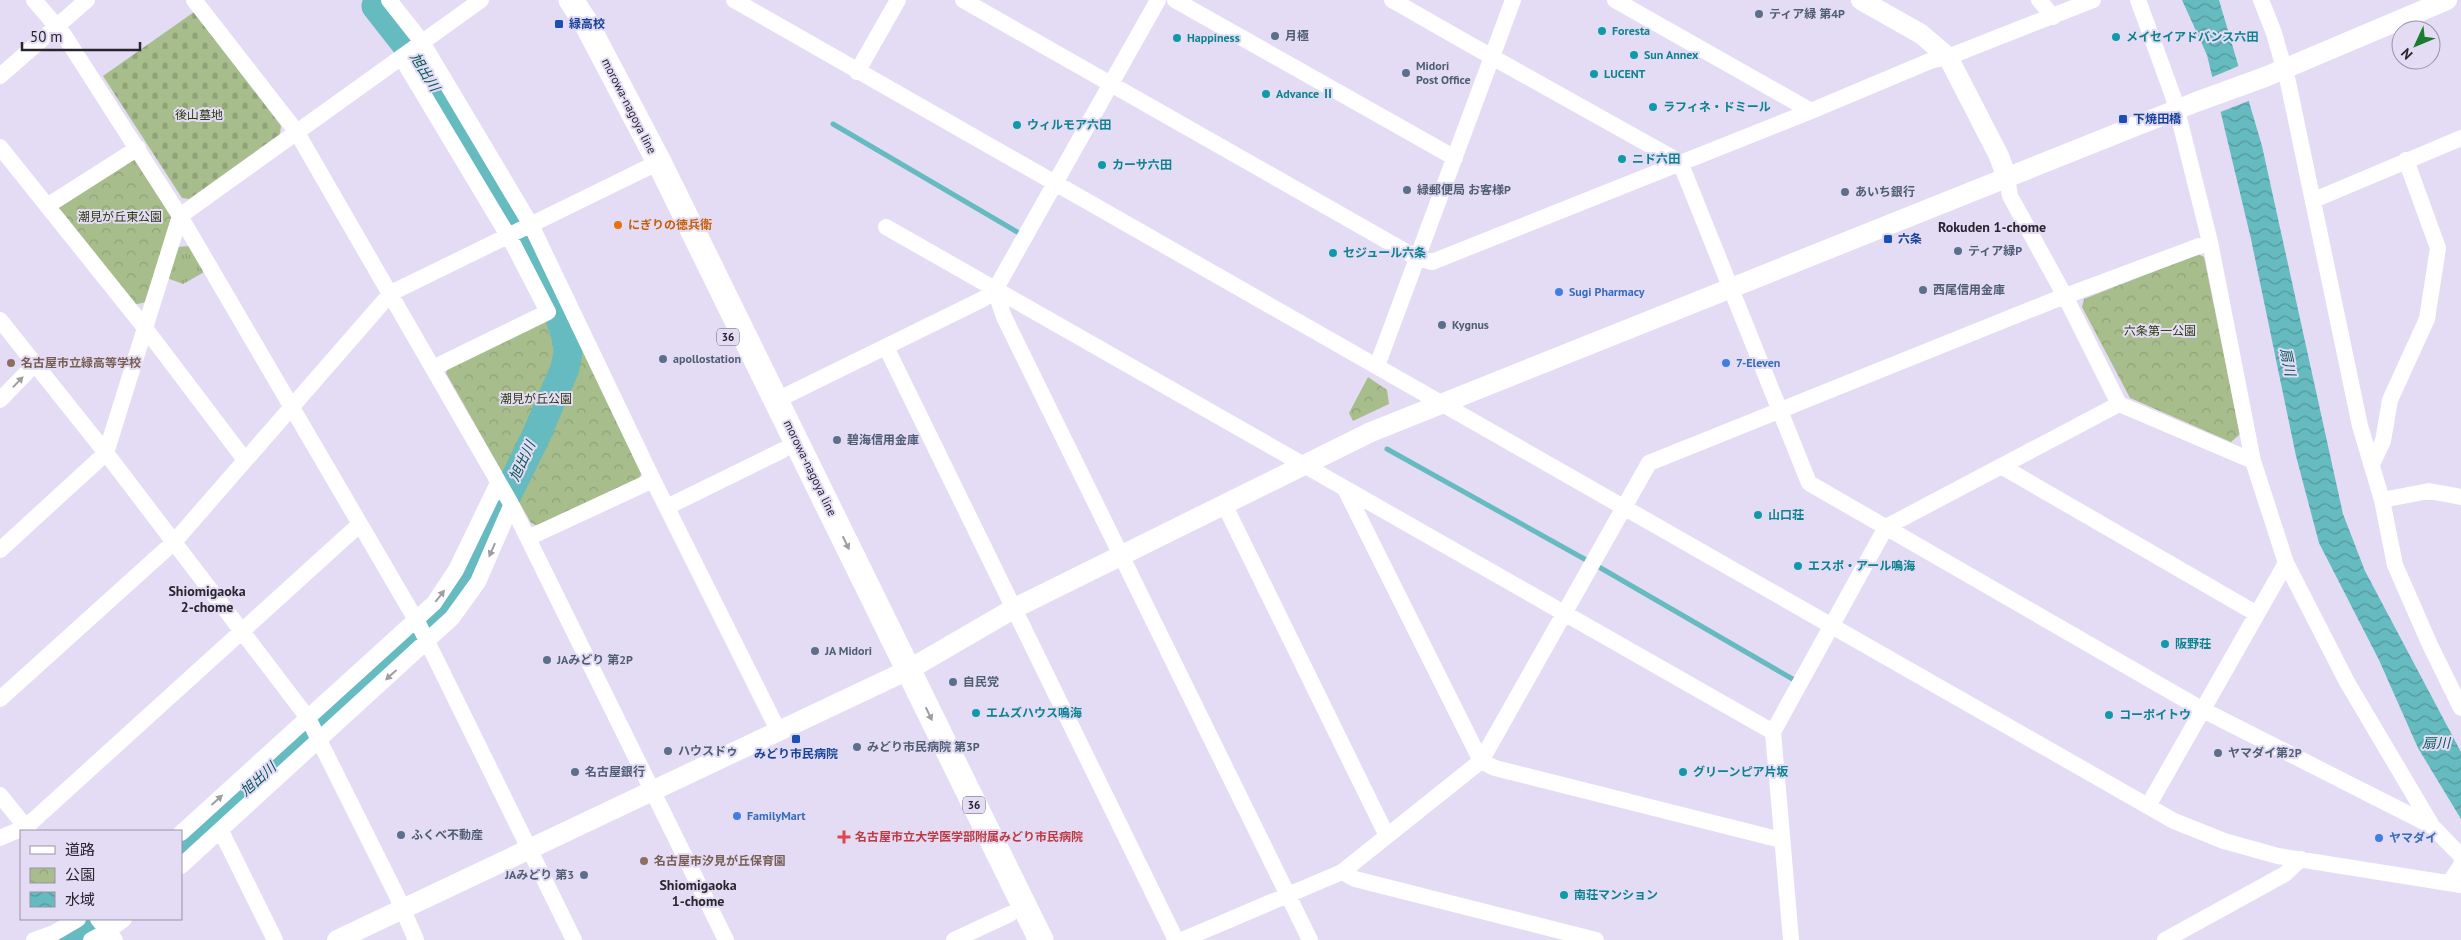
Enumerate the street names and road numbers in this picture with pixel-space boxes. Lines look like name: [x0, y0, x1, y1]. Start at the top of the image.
street label: morowa-nagoya line: [599, 56, 660, 156]
road number: 36: [717, 328, 739, 346]
street label: morowa-nagoya line: [781, 417, 840, 518]
road number: 36: [963, 796, 985, 814]

